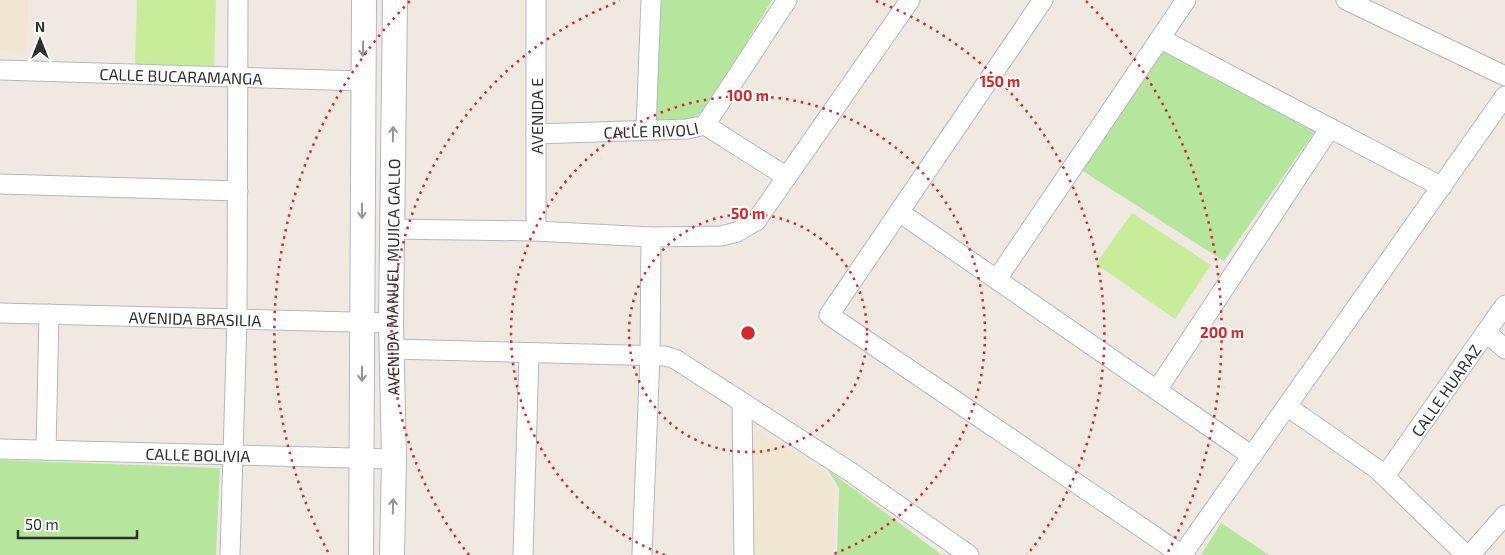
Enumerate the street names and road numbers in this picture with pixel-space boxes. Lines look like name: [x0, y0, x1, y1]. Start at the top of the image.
street label: CALLE BUCARAMANGA: [99, 64, 263, 87]
street label: AVENIDA E: [527, 78, 546, 154]
street label: CALLE RIVOLI: [603, 117, 700, 141]
street label: AVENIDA MANUEL MUJICA GALLO: [381, 158, 403, 396]
street label: AVENIDA BRASILIA: [128, 307, 262, 329]
street label: CALLE HUARAZ: [1406, 340, 1484, 440]
street label: CALLE BOLIVIA: [145, 443, 251, 465]

